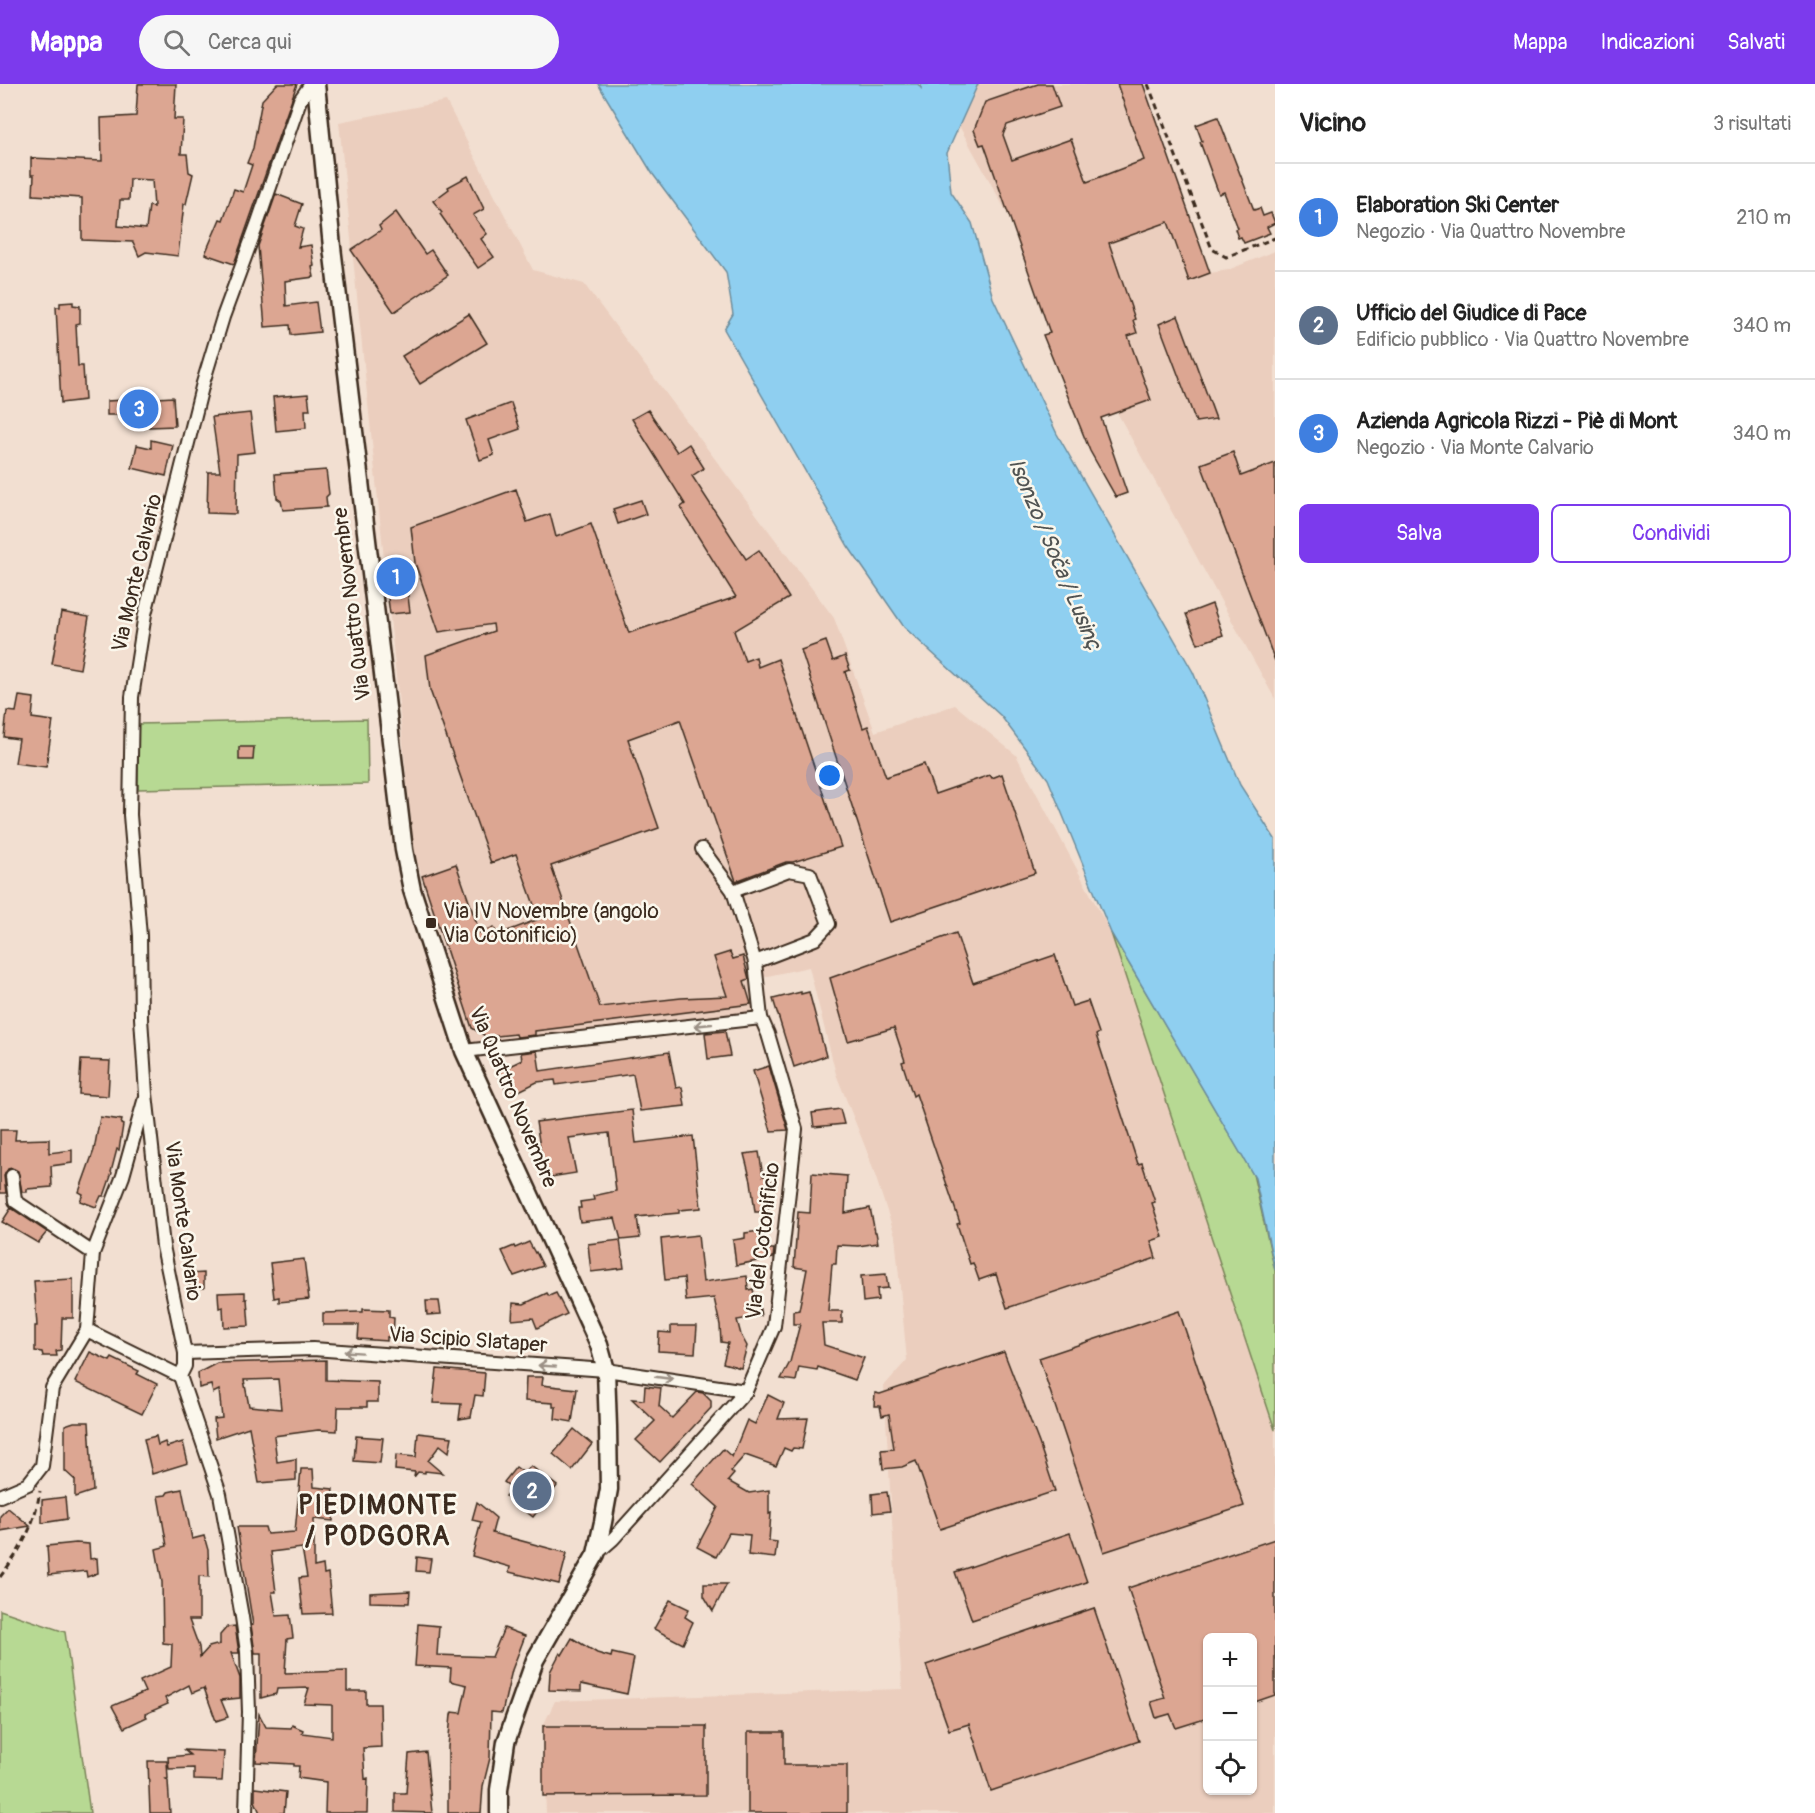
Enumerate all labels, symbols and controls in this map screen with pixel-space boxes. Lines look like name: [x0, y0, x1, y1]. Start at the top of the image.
search box: [139, 15, 559, 69]
text: Mappa: [30, 25, 103, 60]
icon: search: [160, 26, 193, 59]
text: Cerca qui: [208, 28, 291, 56]
text: Mappa: [1513, 29, 1568, 56]
text: Indicazioni: [1601, 29, 1694, 56]
text: Salvati: [1727, 29, 1785, 56]
text: Vicino: [1299, 107, 1366, 139]
text: 3 risultati: [1713, 111, 1791, 136]
text: Elaboration Ski Center: [1356, 191, 1559, 219]
text: 1: [1315, 205, 1322, 230]
text: 210 m: [1736, 205, 1791, 230]
text: Negozio · Via Quattro Novembre: [1356, 219, 1625, 244]
text: Ufficio del Giudice di Pace: [1356, 299, 1586, 327]
text: 2: [1313, 313, 1324, 338]
text: 340 m: [1732, 313, 1791, 338]
text: Edificio pubblico · Via Quattro Novembre: [1356, 327, 1689, 352]
pin: 3: [120, 386, 158, 432]
text: Azienda Agricola Rizzi - Piè di Mont: [1356, 407, 1677, 435]
text: 3: [1313, 421, 1324, 446]
text: 340 m: [1732, 421, 1791, 446]
text: Negozio · Via Monte Calvario: [1356, 435, 1594, 460]
water label: Isonzo / Soča / Lusinç: [1002, 454, 1109, 655]
street label: Via Monte Calvario: [106, 491, 168, 655]
button: Salva: [1299, 504, 1539, 563]
button: Condividi: [1551, 504, 1791, 563]
street label: Via Quattro Novembre: [327, 505, 377, 702]
pin: 1: [376, 554, 416, 600]
your location: [815, 761, 844, 790]
place label: Via IV Novembre (angolo Via Cotonificio): [443, 898, 659, 949]
marker: Via IV Novembre (angolo Via Cotonificio): [424, 916, 438, 930]
street label: Via Quattro Novembre: [463, 1002, 564, 1192]
one-way arrow: [693, 1020, 713, 1031]
street label: Via Monte Calvario: [158, 1139, 208, 1303]
street label: Via del Cotonificio: [740, 1161, 786, 1321]
street label: Via Scipio Slataper: [388, 1321, 549, 1359]
one-way arrow: [343, 1346, 363, 1357]
one-way arrow: [538, 1360, 558, 1371]
one-way arrow: [653, 1373, 673, 1384]
pin: 2: [512, 1468, 552, 1514]
district label: PIEDIMONTE / PODGORA: [298, 1489, 458, 1553]
map controls: [1203, 1633, 1257, 1795]
button: +: [1203, 1633, 1257, 1687]
button: −: [1203, 1687, 1257, 1741]
button: locate: [1203, 1741, 1257, 1795]

